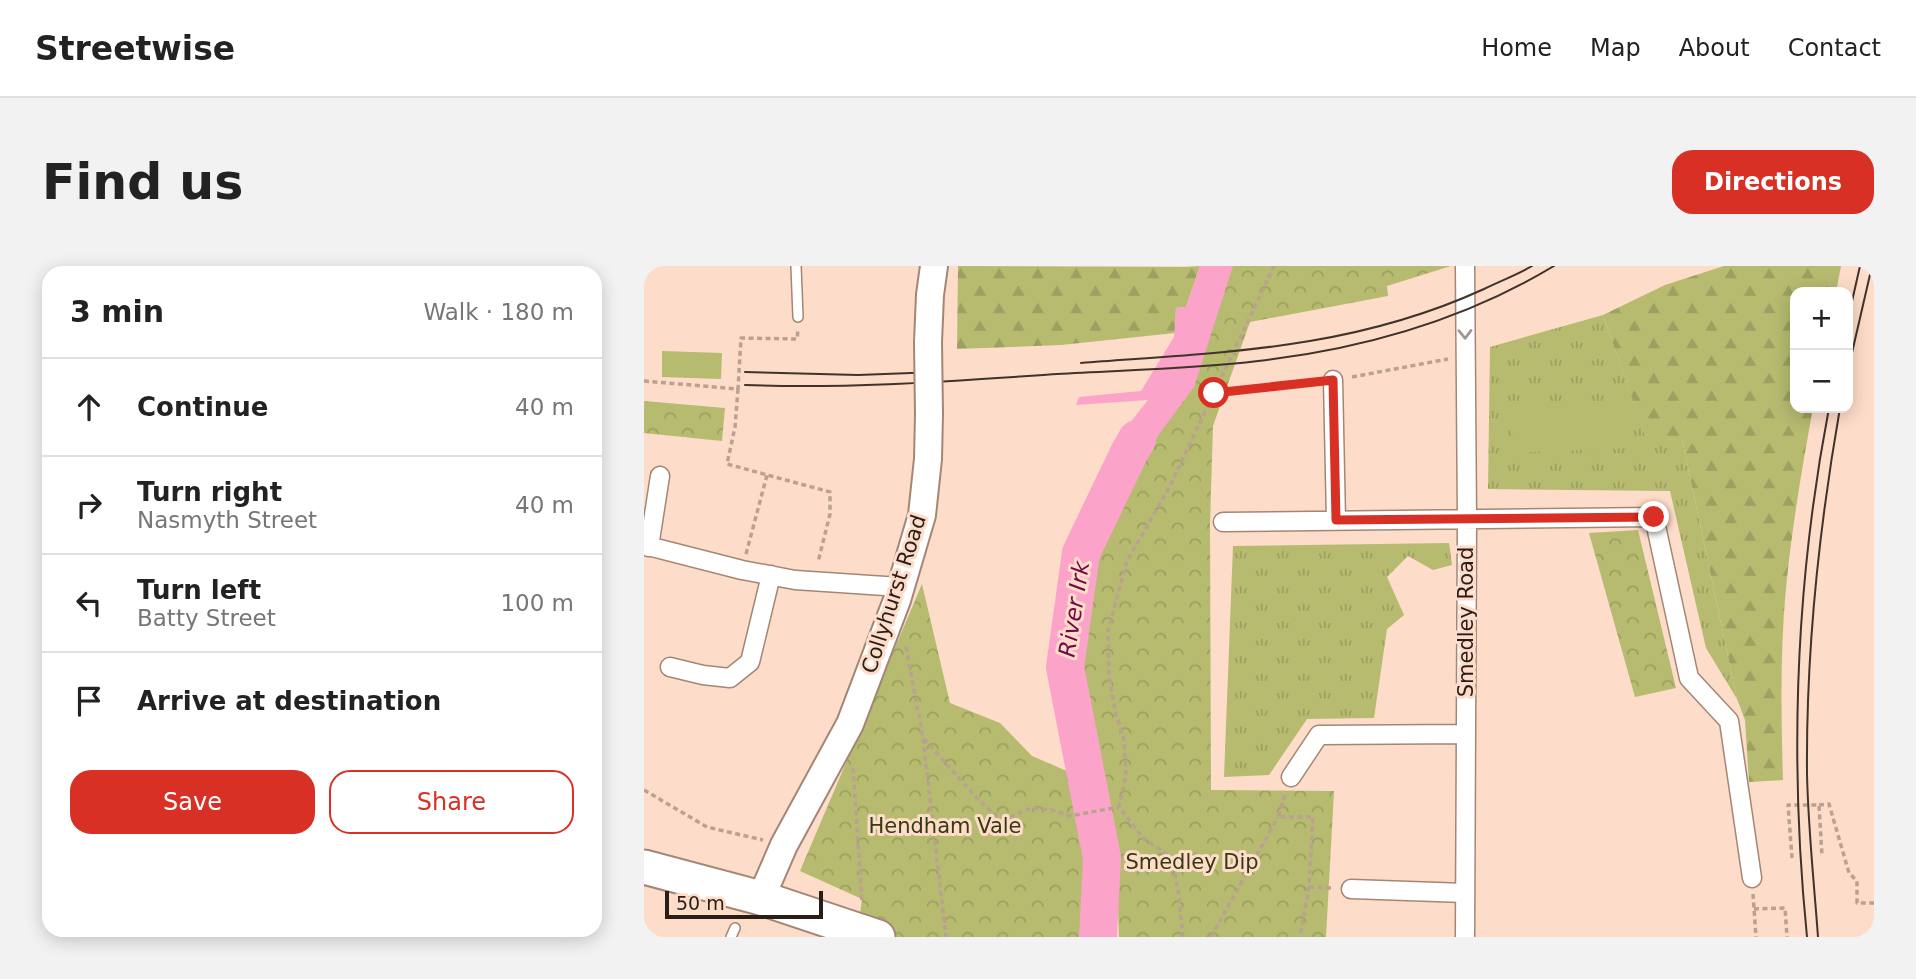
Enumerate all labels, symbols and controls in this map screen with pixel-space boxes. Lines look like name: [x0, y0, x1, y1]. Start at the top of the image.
text: Streetwise: [35, 29, 235, 68]
text: Home: [1481, 34, 1552, 62]
text: Map: [1590, 34, 1641, 62]
text: About: [1679, 34, 1750, 62]
text: Contact: [1788, 34, 1881, 62]
button: Directions: [1672, 150, 1874, 214]
text: Find us: [42, 154, 243, 211]
map controls: [1790, 287, 1853, 413]
button: +: [1790, 287, 1853, 350]
text: 3 min: [70, 294, 164, 329]
text: Walk · 180 m: [423, 299, 574, 325]
one-way arrow: [1457, 329, 1473, 340]
button: −: [1790, 350, 1853, 413]
route start: [1198, 377, 1229, 408]
icon: ahead: [70, 388, 108, 426]
text: Continue: [137, 392, 268, 422]
text: 40 m: [515, 394, 574, 420]
text: Turn right: [137, 477, 282, 507]
icon: right: [70, 486, 108, 524]
text: 40 m: [515, 492, 574, 518]
route end: [1638, 501, 1669, 532]
text: Nasmyth Street: [137, 507, 317, 533]
street label: Collyhurst Road: [857, 512, 931, 676]
street label: Smedley Road: [1454, 547, 1478, 697]
water label: River Irk: [1054, 558, 1095, 659]
text: Turn left: [137, 575, 261, 605]
icon: left: [70, 584, 108, 622]
text: 100 m: [500, 590, 574, 616]
text: Batty Street: [137, 605, 276, 631]
icon: arrive: [70, 682, 108, 720]
text: Arrive at destination: [137, 686, 441, 716]
button: Save: [70, 770, 315, 834]
button: Share: [329, 770, 574, 834]
park label: Hendham Vale: [868, 814, 1022, 838]
park label: Smedley Dip: [1125, 850, 1259, 874]
scale bar: [665, 888, 822, 920]
text: 50 m: [676, 892, 725, 914]

